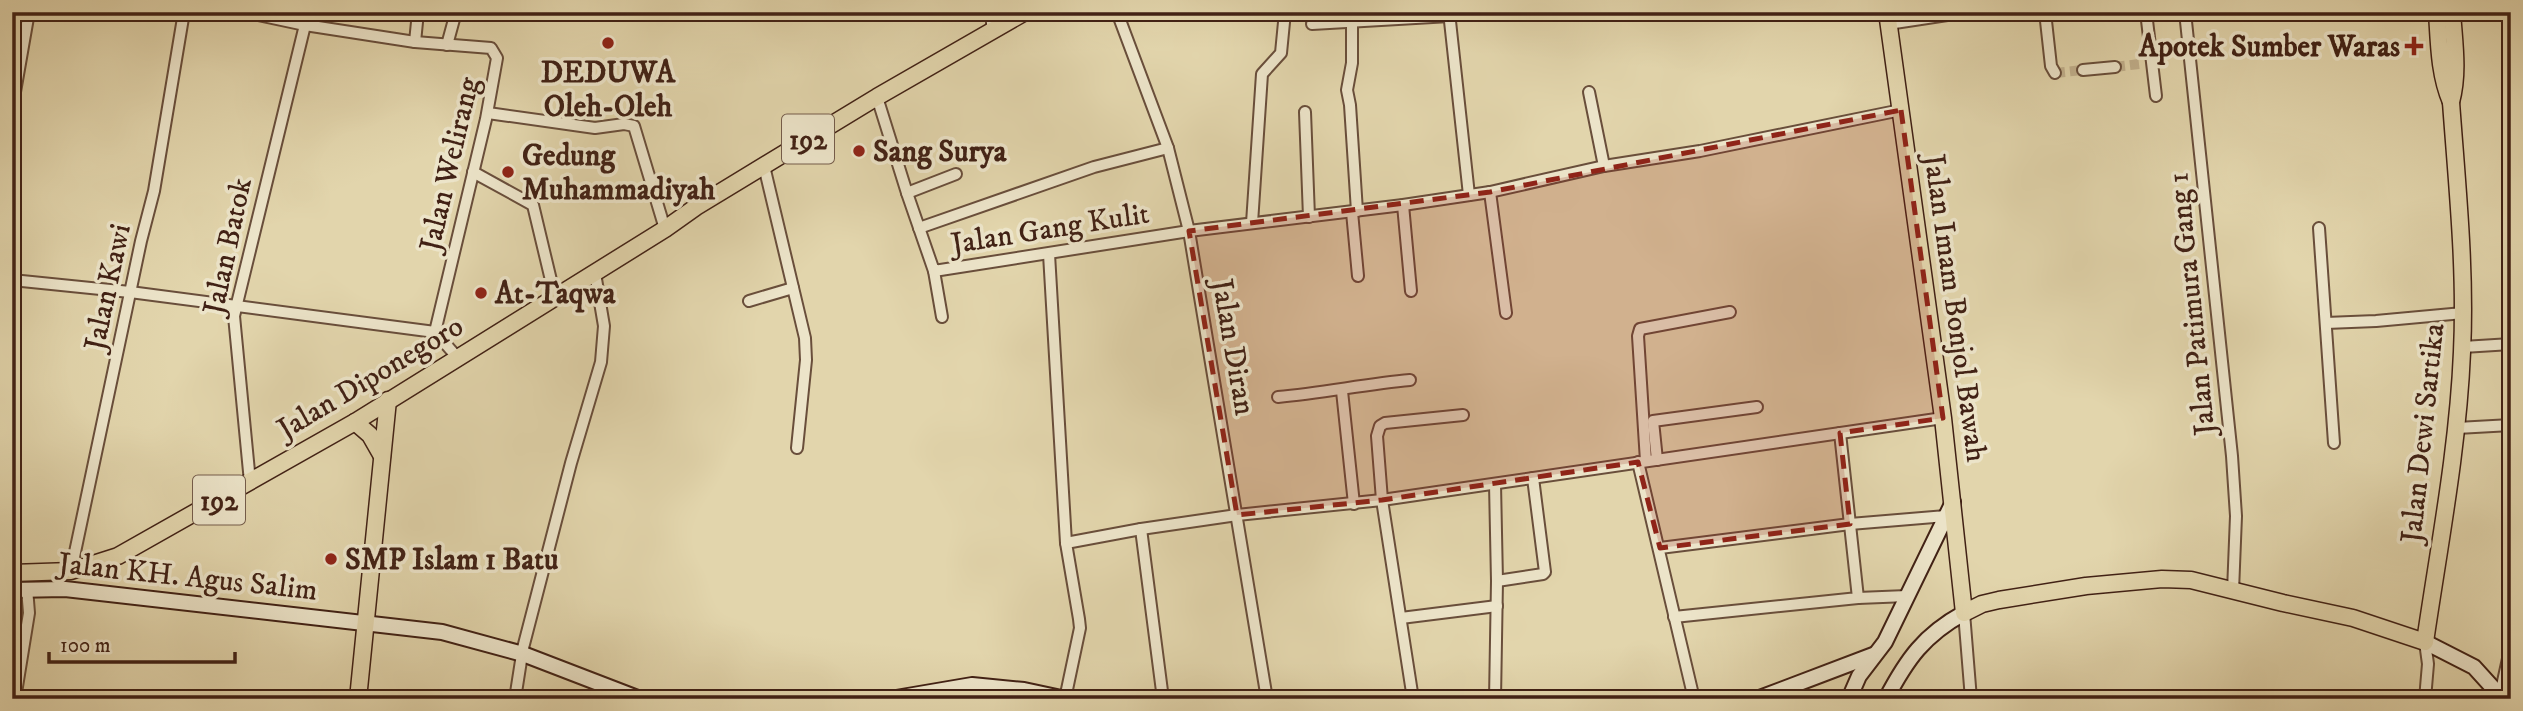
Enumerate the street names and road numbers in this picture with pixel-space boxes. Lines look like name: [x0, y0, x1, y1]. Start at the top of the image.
street label: Jalan Welirang: [412, 73, 489, 258]
road number: 192: [782, 114, 834, 164]
street label: Jalan Imam Bonjol Bawah: [1914, 149, 1994, 465]
street label: Jalan Patimura Gang 1: [2160, 171, 2225, 440]
street label: Jalan Batok: [195, 175, 261, 321]
street label: Jalan Gang Kulit: [946, 196, 1152, 264]
street label: Jalan Kawi: [76, 221, 140, 357]
street label: Jalan Diran: [1202, 273, 1263, 419]
street label: Jalan Diponegoro: [268, 308, 471, 450]
street label: Jalan Dewi Sartika: [2393, 321, 2453, 548]
road number: 192: [193, 476, 245, 524]
street label: Jalan KH. Agus Salim: [54, 545, 319, 609]

